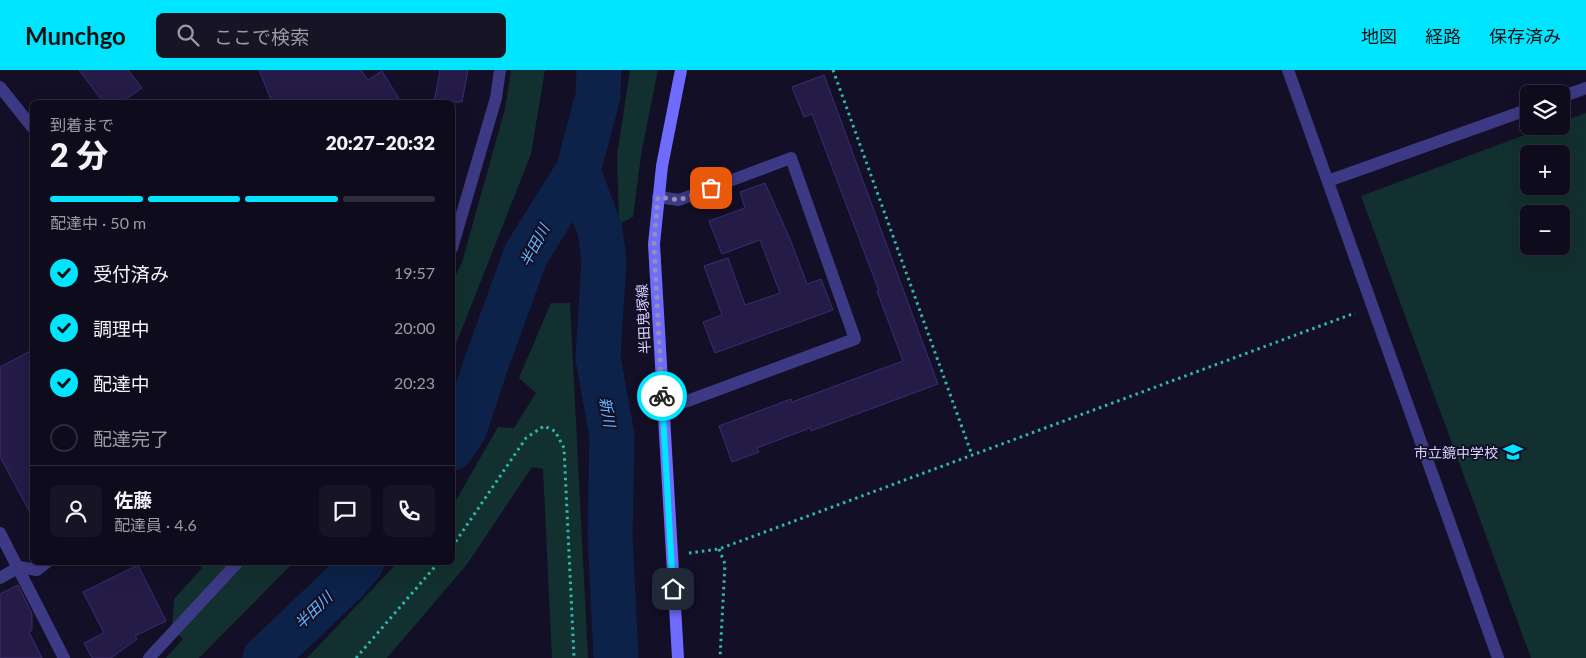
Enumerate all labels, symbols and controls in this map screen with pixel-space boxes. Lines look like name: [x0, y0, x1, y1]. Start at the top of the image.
search box: [156, 13, 506, 58]
text: Munchgo: [25, 21, 126, 50]
icon: search: [174, 21, 202, 49]
text: ここで検索: [214, 25, 309, 48]
text: 地図: [1361, 25, 1397, 47]
text: 経路: [1425, 25, 1461, 47]
text: 保存済み: [1489, 25, 1561, 47]
map controls: [1520, 85, 1570, 255]
button: layers: [1520, 85, 1570, 135]
text: 到着まで: [50, 115, 114, 134]
text: 20:27–20:32: [326, 131, 435, 154]
text: 2 分: [50, 135, 108, 174]
button: +: [1520, 145, 1570, 195]
pin: [690, 167, 732, 209]
icon: bag: [697, 174, 725, 202]
button: −: [1520, 205, 1570, 255]
text: 配達中 · 50 m: [50, 213, 146, 232]
water label: 半田川: [515, 219, 553, 269]
icon: check: [50, 259, 78, 287]
text: 受付済み: [93, 262, 169, 285]
text: 19:57: [394, 263, 435, 282]
street label: 半田鬼塚線: [633, 284, 653, 354]
icon: check: [50, 314, 78, 342]
text: 調理中: [93, 317, 150, 340]
text: 20:00: [394, 318, 435, 337]
icon: check: [50, 369, 78, 397]
courier: [637, 371, 687, 421]
text: 配達中: [93, 372, 150, 395]
text: 20:23: [394, 373, 435, 392]
icon: bike: [648, 382, 676, 410]
water label: 新川: [597, 396, 620, 430]
text: 配達完了: [93, 427, 169, 450]
school or university icon: 市立鏡中学校: [1502, 441, 1524, 463]
place label: 市立鏡中学校: [1414, 444, 1498, 461]
button: person: [50, 485, 102, 537]
button: chat: [319, 485, 371, 537]
button: phone: [383, 485, 435, 537]
text: 佐藤: [114, 488, 152, 511]
text: 配達員 · 4.6: [114, 515, 197, 534]
pin: [652, 568, 694, 610]
icon: home: [659, 575, 687, 603]
water label: 半田川: [291, 587, 337, 632]

